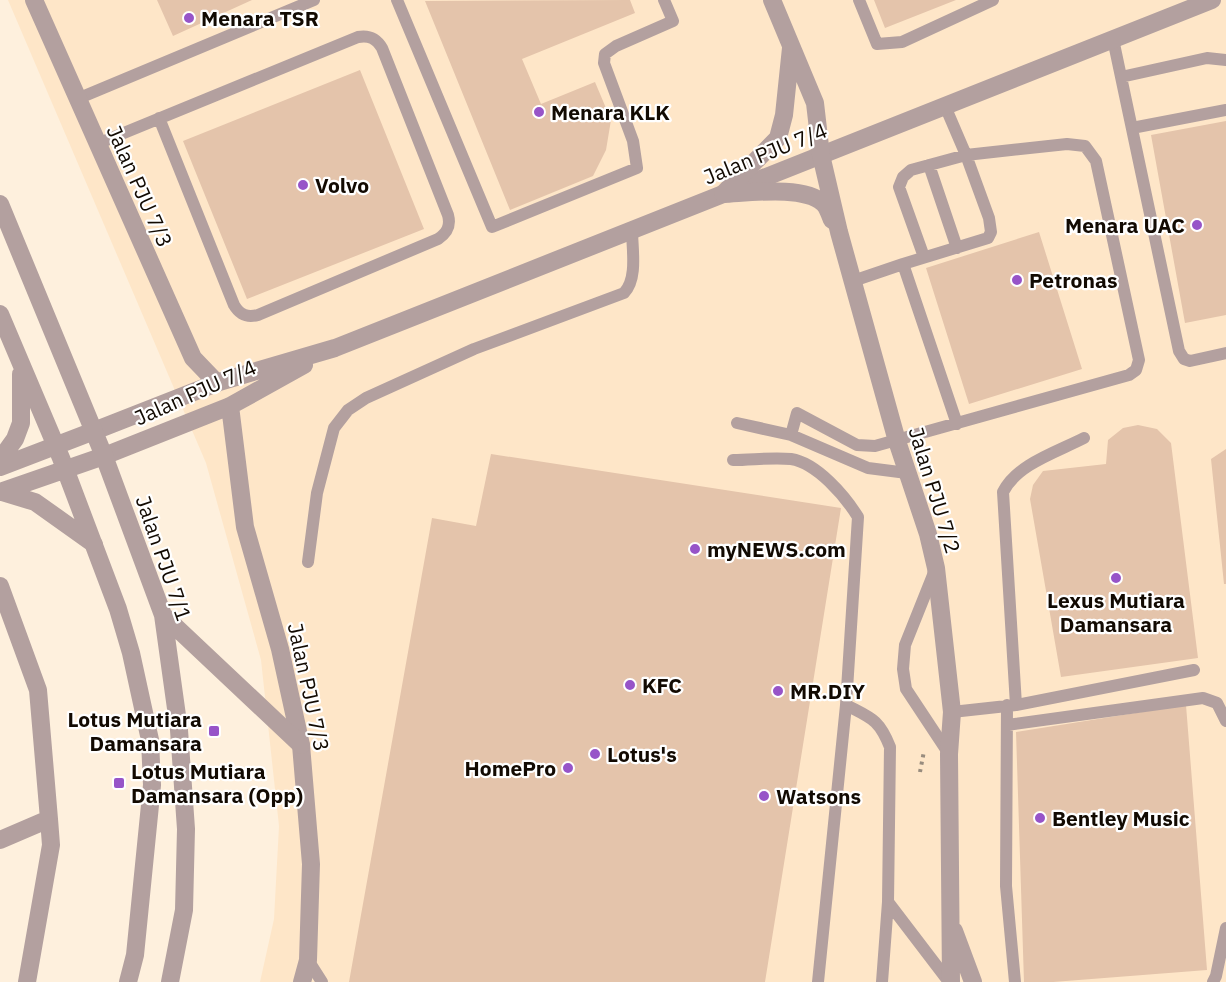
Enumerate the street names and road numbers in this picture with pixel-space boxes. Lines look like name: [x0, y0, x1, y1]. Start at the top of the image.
street label: Jalan PJU 7/4: [699, 116, 831, 190]
street label: Jalan PJU 7/3: [101, 121, 179, 251]
street label: Jalan PJU 7/4: [130, 353, 260, 431]
street label: Jalan PJU 7/2: [902, 423, 968, 557]
street label: Jalan PJU 7/1: [129, 492, 199, 624]
street label: Jalan PJU 7/3: [282, 620, 336, 754]

